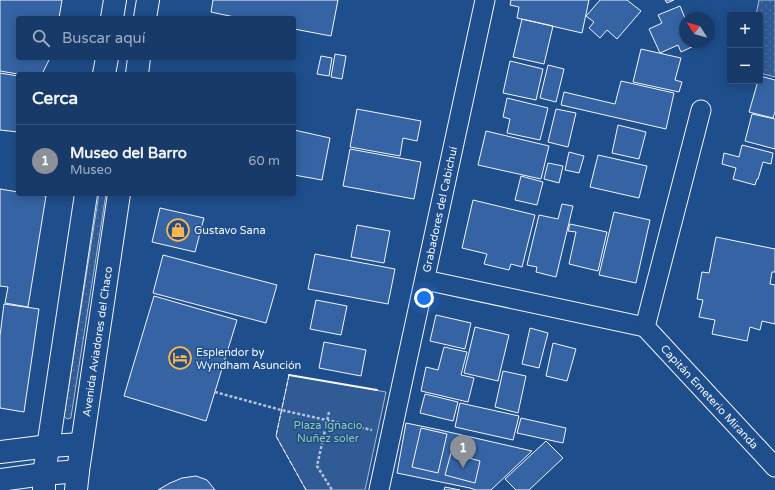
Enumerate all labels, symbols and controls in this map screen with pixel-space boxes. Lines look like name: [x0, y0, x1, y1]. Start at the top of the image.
north arrow: [679, 12, 715, 48]
map controls: [727, 12, 763, 84]
button: +: [727, 12, 763, 48]
search box: [16, 16, 296, 60]
icon: search: [30, 27, 52, 49]
text: Buscar aquí: [62, 29, 145, 47]
button: −: [727, 48, 763, 84]
text: Cerca: [32, 88, 78, 109]
text: Museo del Barro: [70, 144, 187, 162]
street label: Grabadores del Cabichuí: [420, 145, 460, 274]
text: 1: [41, 153, 49, 169]
text: 60 m: [248, 153, 280, 169]
text: Museo: [70, 162, 112, 178]
shop icon: Gustavo Sana: [165, 217, 191, 243]
place label: Gustavo Sana: [194, 224, 266, 237]
street label: Avenida Aviadores del Chaco: [80, 265, 115, 418]
your location: [414, 288, 434, 308]
street label: Capitán Emeterio Miranda: [658, 342, 761, 452]
hotel icon: Esplendor by Wyndham Asunción: [167, 345, 193, 371]
place label: Esplendor by Wyndham Asunción: [196, 346, 301, 372]
park label: Plaza Ignacio Nuñez soler: [294, 419, 363, 445]
pin: 1: [450, 435, 476, 468]

